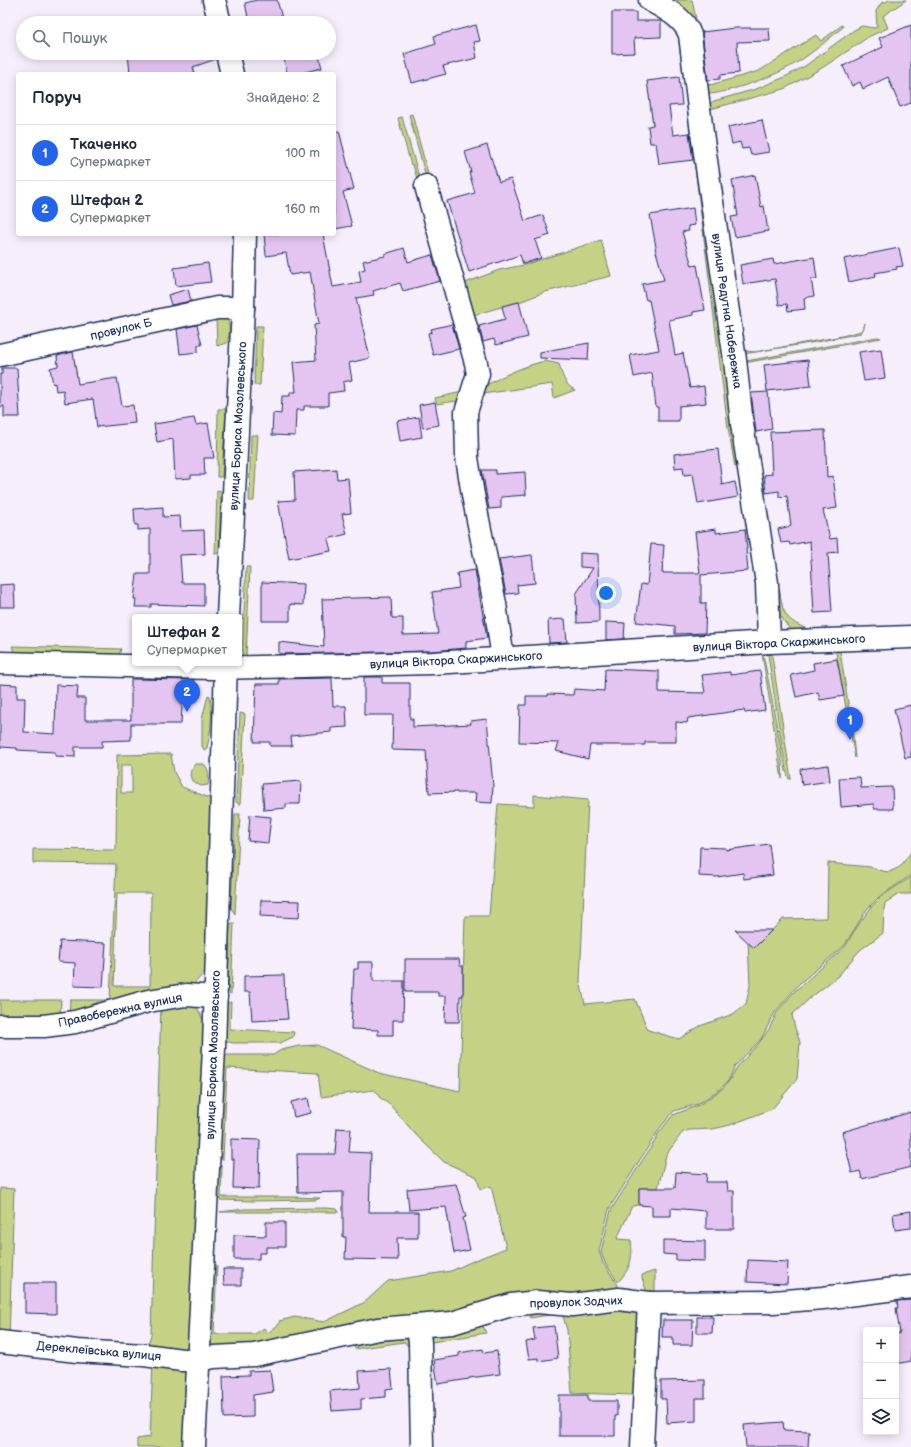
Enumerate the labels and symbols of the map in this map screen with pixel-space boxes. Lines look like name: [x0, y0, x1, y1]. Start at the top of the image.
street label: вулиця Редутна Набережна: [708, 232, 745, 390]
street label: провулок Б: [89, 315, 154, 344]
street label: вулиця Бориса Мозолевського: [227, 341, 250, 511]
your location: [596, 583, 616, 603]
street label: вулиця Віктора Скаржинського: [692, 631, 866, 656]
street label: вулиця Віктора Скаржинського: [369, 648, 543, 673]
pin: 2: [174, 679, 200, 712]
pin: 1: [837, 707, 863, 740]
street label: вулиця Бориса Мозолевського: [203, 970, 224, 1140]
street label: Правобережна вулиця: [57, 990, 184, 1031]
street label: провулок Зодчих: [529, 1293, 623, 1312]
street label: Дереклеївська вулиця: [36, 1339, 162, 1364]

